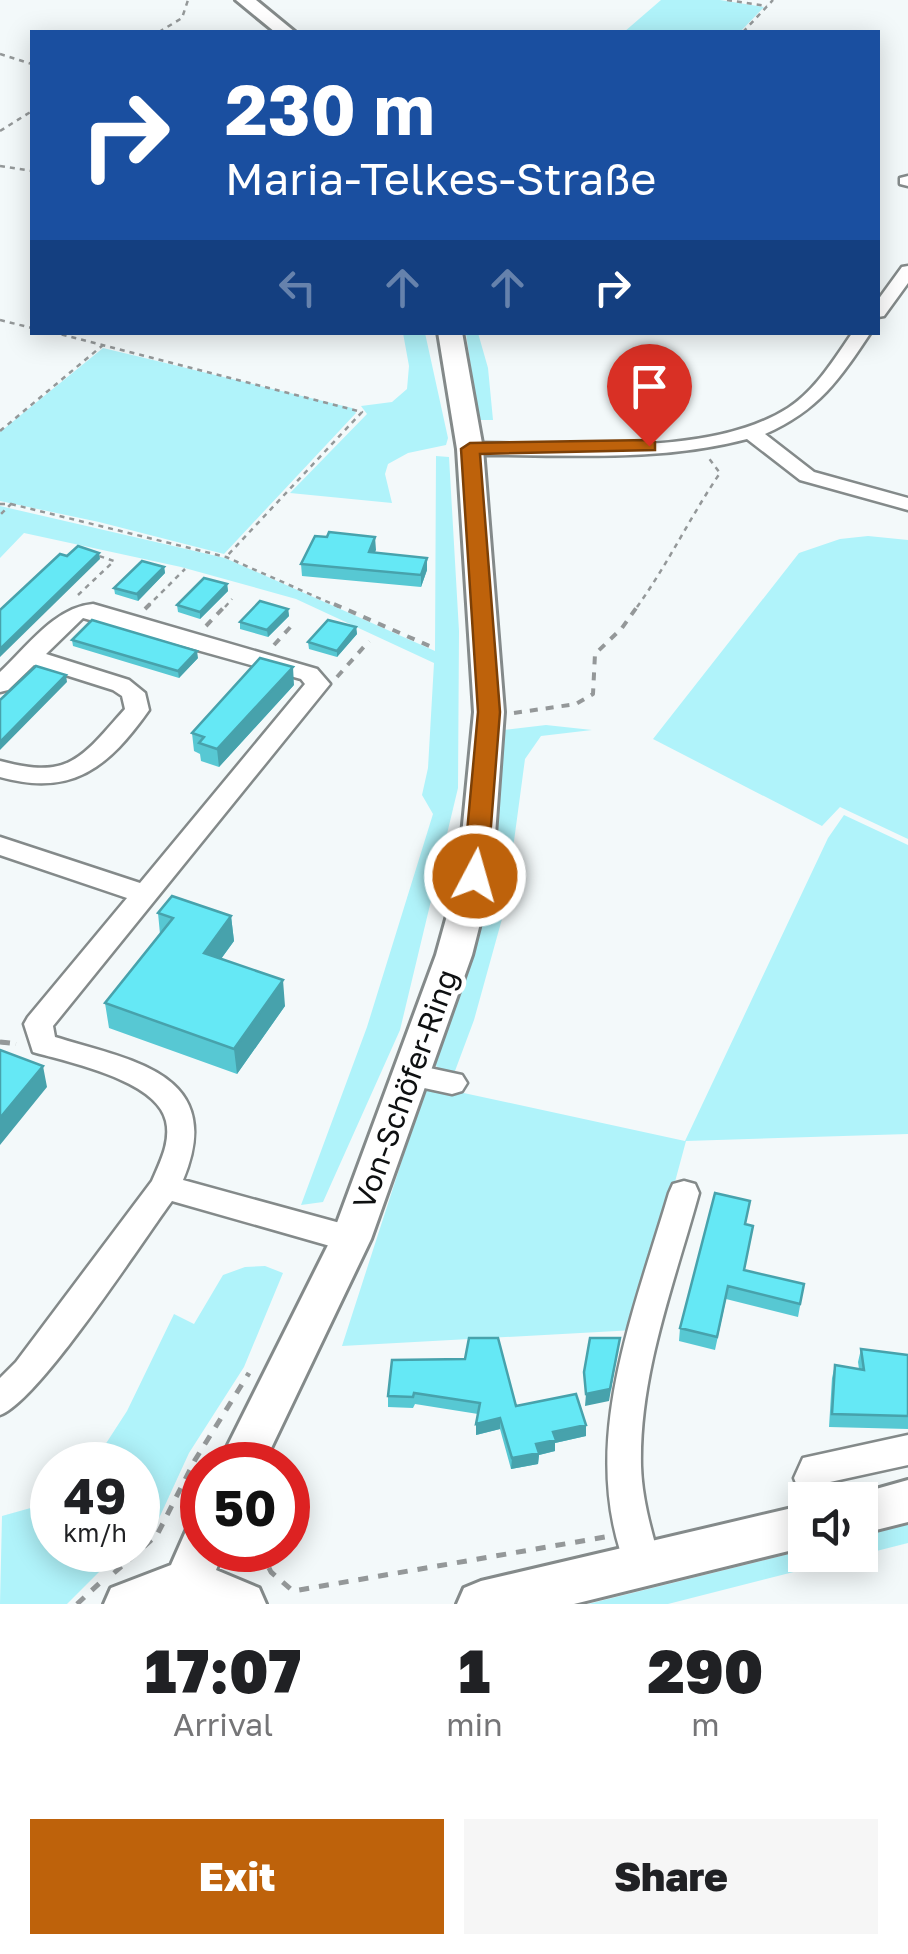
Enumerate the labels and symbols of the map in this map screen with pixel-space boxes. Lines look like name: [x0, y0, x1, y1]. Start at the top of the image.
pin: [607, 344, 692, 447]
position arrow: [423, 824, 527, 928]
street label: Von-Schöfer-Ring: [345, 964, 465, 1214]
speed limit sign: 50: [180, 1442, 310, 1572]

